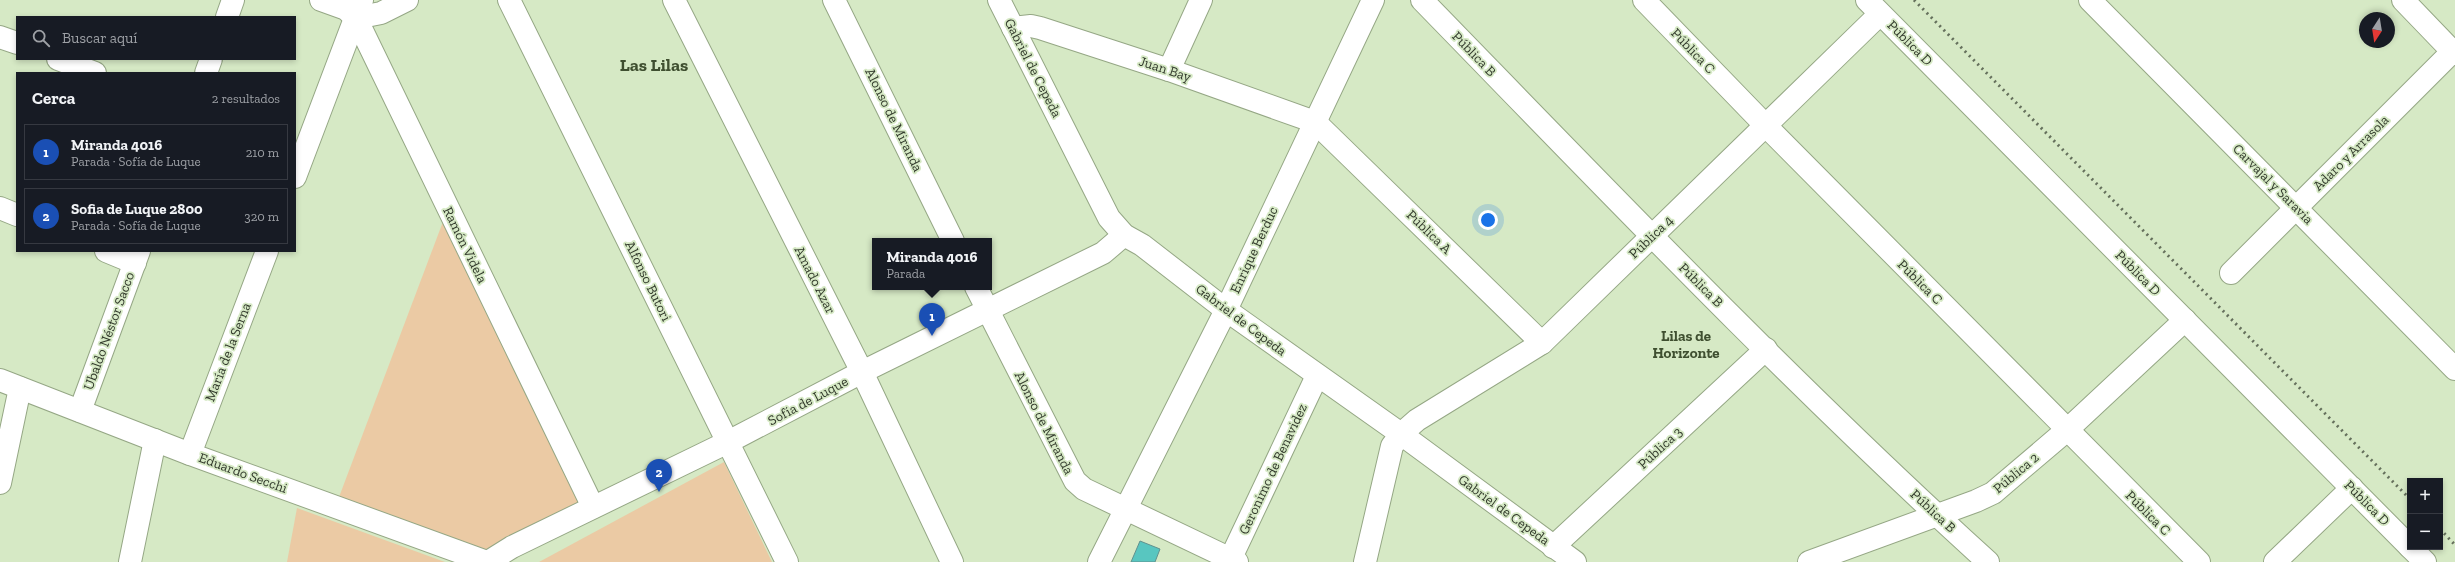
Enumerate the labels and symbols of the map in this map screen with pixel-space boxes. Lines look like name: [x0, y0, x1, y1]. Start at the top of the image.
north arrow: [2359, 12, 2395, 48]
street label: Gabriel de Cepeda: [1001, 16, 1065, 121]
street label: Pública D: [1884, 17, 1936, 69]
street label: Pública C: [1667, 25, 1719, 77]
street label: Pública B: [1448, 28, 1500, 80]
street label: Juan Bay: [1137, 53, 1194, 86]
district label: Las Lilas: [620, 54, 688, 76]
street label: Alonso de Miranda: [862, 65, 927, 175]
street label: Adaro y Arrasola: [2310, 111, 2393, 194]
street label: Carvajal y Saravia: [2229, 140, 2317, 228]
street label: Ramón Videla: [439, 204, 491, 286]
street label: Enrique Berduc: [1226, 204, 1282, 296]
street label: Pública A: [1403, 206, 1456, 258]
your location: [1478, 210, 1498, 230]
street label: Pública 4: [1625, 211, 1677, 262]
street label: Alfonso Butori: [621, 238, 675, 324]
street label: Amado Azar: [791, 243, 839, 317]
street label: Pública D: [2112, 247, 2164, 299]
street label: Pública C: [1894, 256, 1946, 308]
street label: Pública B: [1675, 259, 1727, 311]
street label: Ubaldo Néstor Sacco: [80, 270, 138, 392]
street label: Gabriel de Cepeda: [1192, 280, 1290, 360]
street label: María de la Serna: [201, 300, 255, 404]
pin: 1: [919, 303, 945, 336]
district label: Lilas de Horizonte: [1652, 327, 1720, 362]
street label: Alonso de Miranda: [1011, 369, 1077, 478]
street label: Sofía de Luque: [765, 373, 851, 429]
street label: Geronimo de Benavidez: [1235, 400, 1311, 537]
street label: Pública 3: [1634, 423, 1686, 473]
street label: Eduardo Secchi: [196, 449, 290, 497]
street label: Pública 2: [1990, 449, 2042, 497]
pin: 2: [646, 459, 672, 492]
street label: Gabriel de Cepeda: [1455, 471, 1553, 549]
street label: Pública D: [2341, 477, 2393, 529]
street label: Pública B: [1907, 486, 1959, 536]
street label: Pública C: [2122, 487, 2174, 539]

